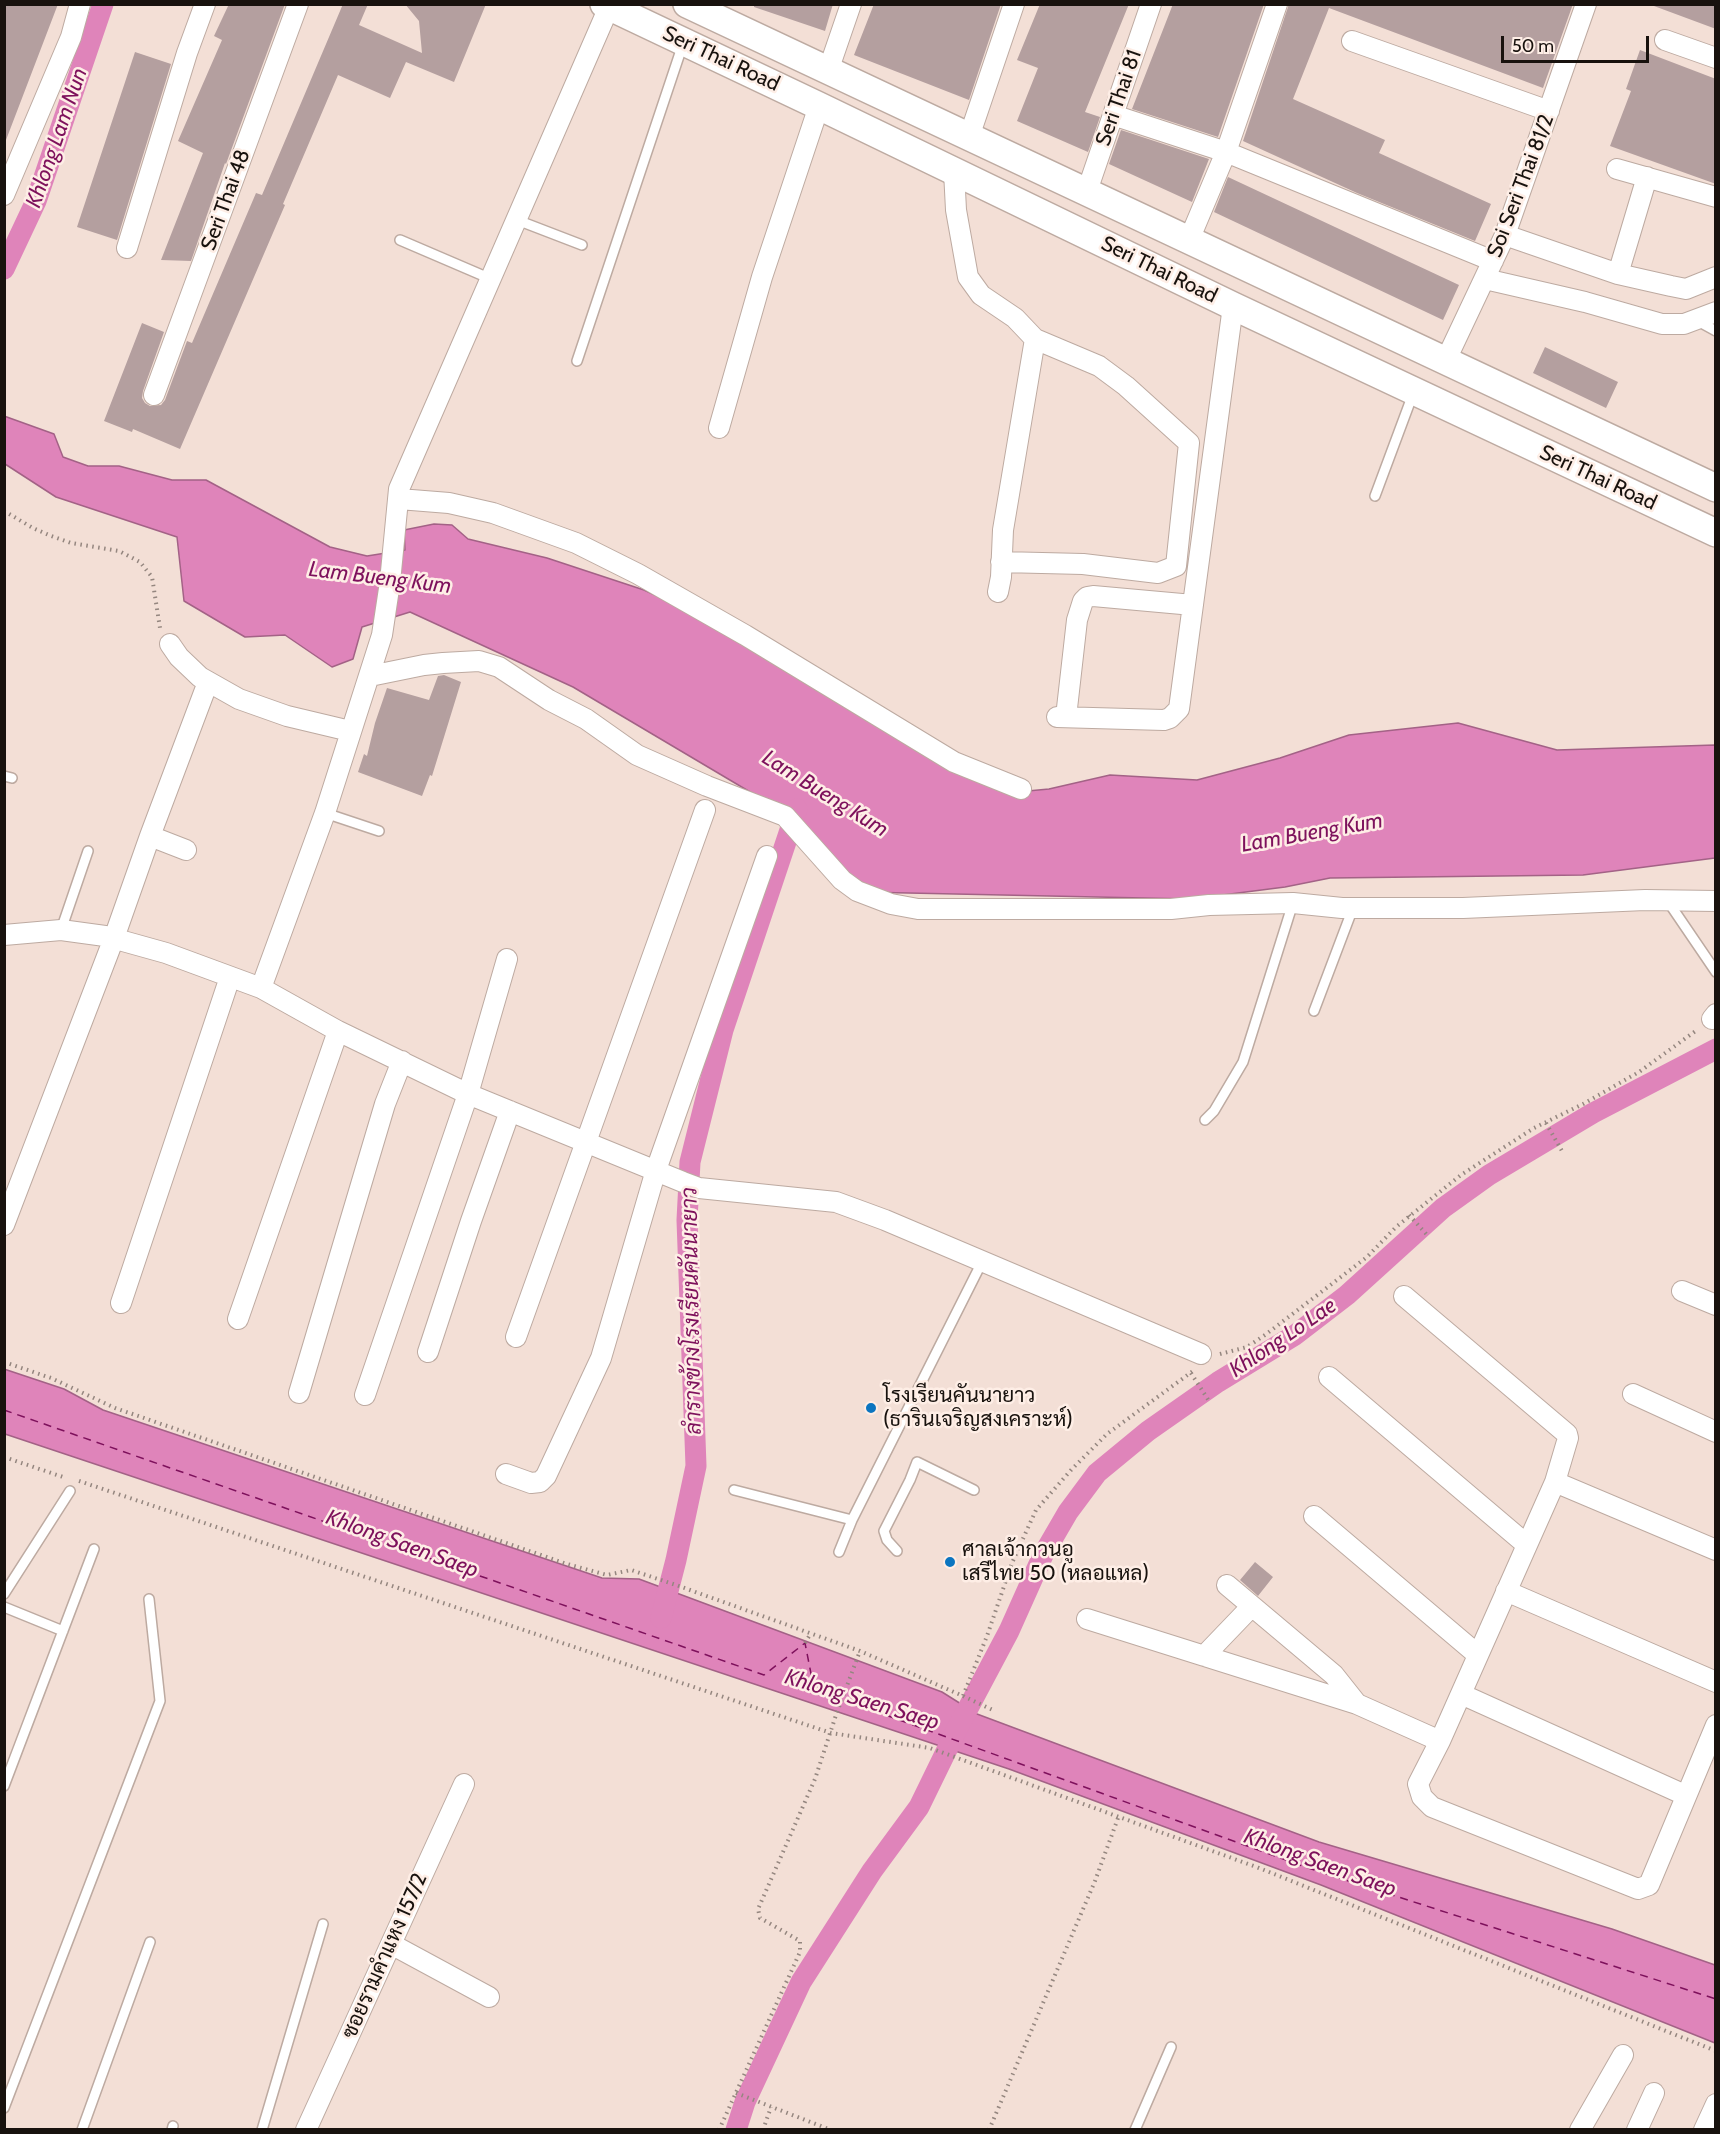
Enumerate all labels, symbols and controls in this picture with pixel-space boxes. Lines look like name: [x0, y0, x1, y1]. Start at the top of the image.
street label: Seri Thai Road: [659, 21, 783, 97]
scale bar: [1504, 24, 1652, 62]
text: 50 m: [1512, 35, 1554, 57]
street label: Seri Thai 81: [1091, 47, 1147, 149]
water label: Khlong Lam Nun: [21, 65, 93, 211]
street label: Soi Seri Thai 81/2: [1482, 111, 1560, 261]
street label: Seri Thai 48: [196, 146, 256, 254]
street label: Seri Thai Road: [1097, 231, 1221, 309]
street label: Seri Thai Road: [1536, 440, 1660, 516]
water label: Lam Bueng Kum: [307, 556, 453, 600]
water label: Lam Bueng Kum: [757, 745, 893, 843]
water label: Lam Bueng Kum: [1239, 808, 1385, 858]
water label: ลำรางข้างโรงเรียนคันนายาว: [677, 1187, 707, 1435]
water label: Khlong Lo Lae: [1225, 1293, 1341, 1383]
place label: โรงเรียนคันนายาว (ธารินเจริญสงเคราะห์): [883, 1383, 1073, 1433]
marker: โรงเรียนคันนายาว (ธารินเจริญสงเคราะห์): [864, 1401, 878, 1415]
water label: Khlong Saen Saep: [322, 1504, 482, 1584]
place label: ศาลเจ้ากวนอู เสรีไทย 50 (หลอแหล): [962, 1537, 1149, 1587]
marker: ศาลเจ้ากวนอู เสรีไทย 50 (หลอแหล): [943, 1555, 957, 1569]
water label: Khlong Saen Saep: [782, 1664, 942, 1736]
water label: Khlong Saen Saep: [1240, 1823, 1400, 1903]
street label: ซอยรามคำแหง 157/2: [337, 1869, 433, 2043]

